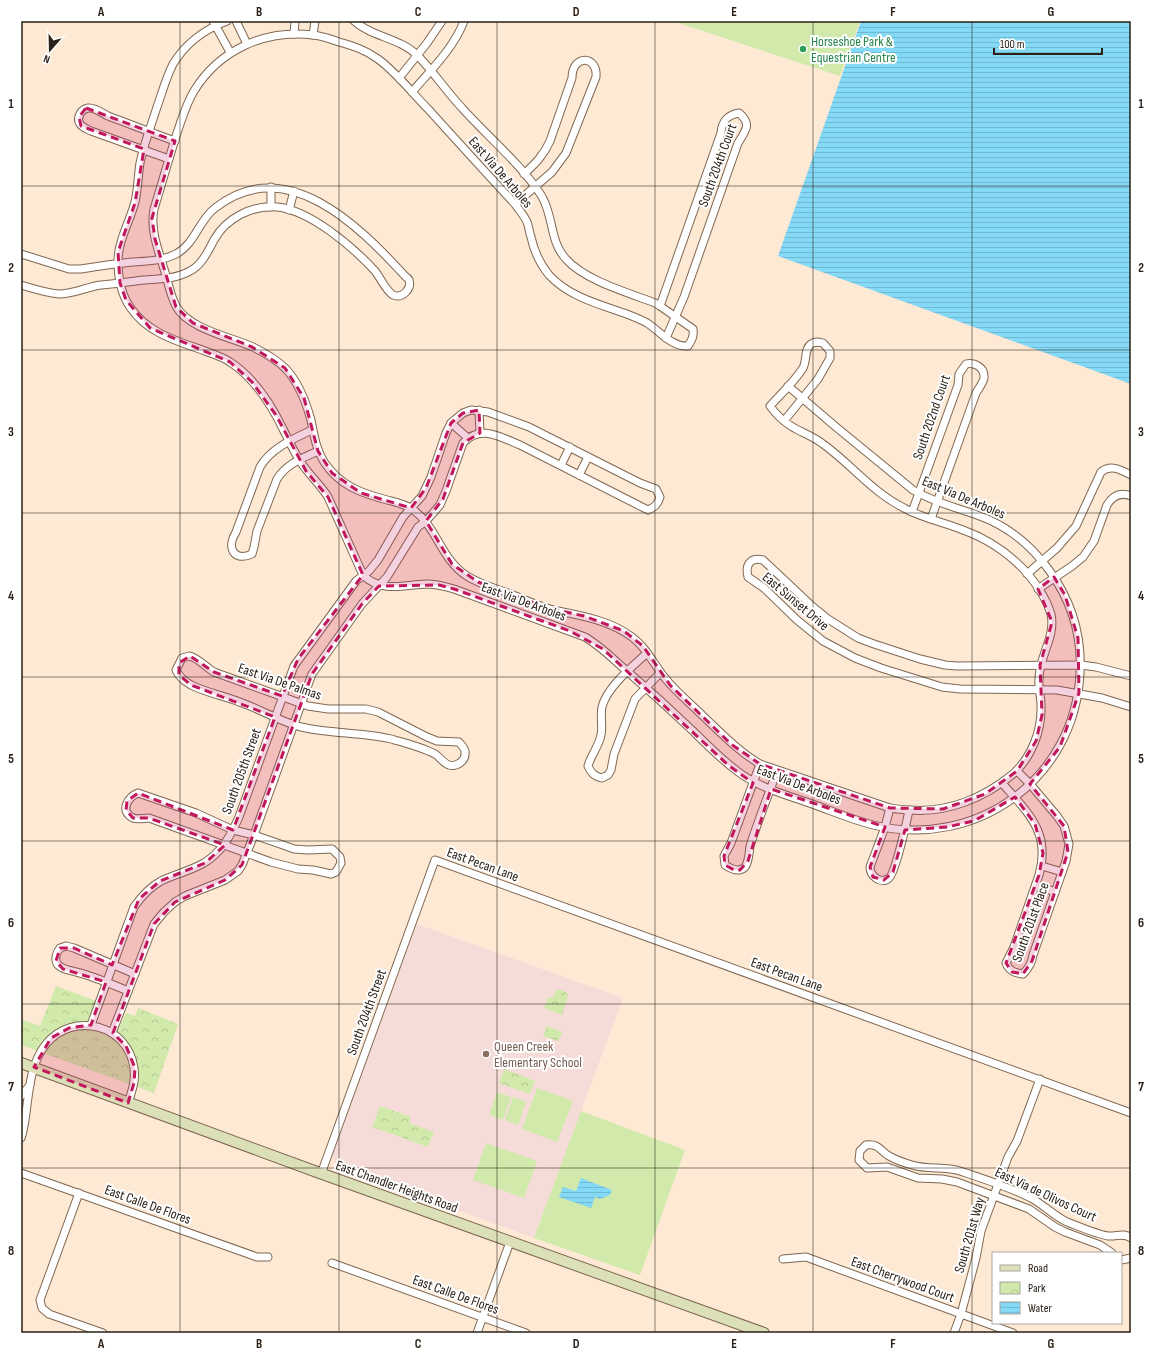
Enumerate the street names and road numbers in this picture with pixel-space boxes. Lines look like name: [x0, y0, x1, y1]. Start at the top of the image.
street label: South 204th Court: [695, 121, 740, 209]
street label: East Via De Arboles: [465, 133, 536, 211]
street label: South 202nd Court: [909, 372, 954, 462]
street label: East Via De Arboles: [920, 472, 1008, 523]
street label: East Sunset Drive: [759, 569, 832, 634]
street label: East Via De Arboles: [479, 578, 569, 625]
street label: East Via De Palmas: [236, 659, 324, 704]
street label: South 205th Street: [218, 726, 265, 816]
street label: East Via De Arboles: [754, 761, 843, 808]
street label: East Pecan Lane: [445, 844, 521, 885]
street label: South 201st Place: [1008, 880, 1053, 964]
street label: East Pecan Lane: [749, 954, 825, 995]
street label: South 204th Street: [343, 967, 390, 1057]
street label: East Chandler Heights Road: [333, 1156, 460, 1217]
street label: East Via de Olivos Court: [992, 1163, 1099, 1225]
street label: East Calle De Flores: [102, 1181, 193, 1228]
street label: South 201st Way: [951, 1195, 989, 1275]
street label: East Cherrywood Court: [849, 1253, 957, 1306]
street label: East Calle De Flores: [410, 1271, 501, 1318]

